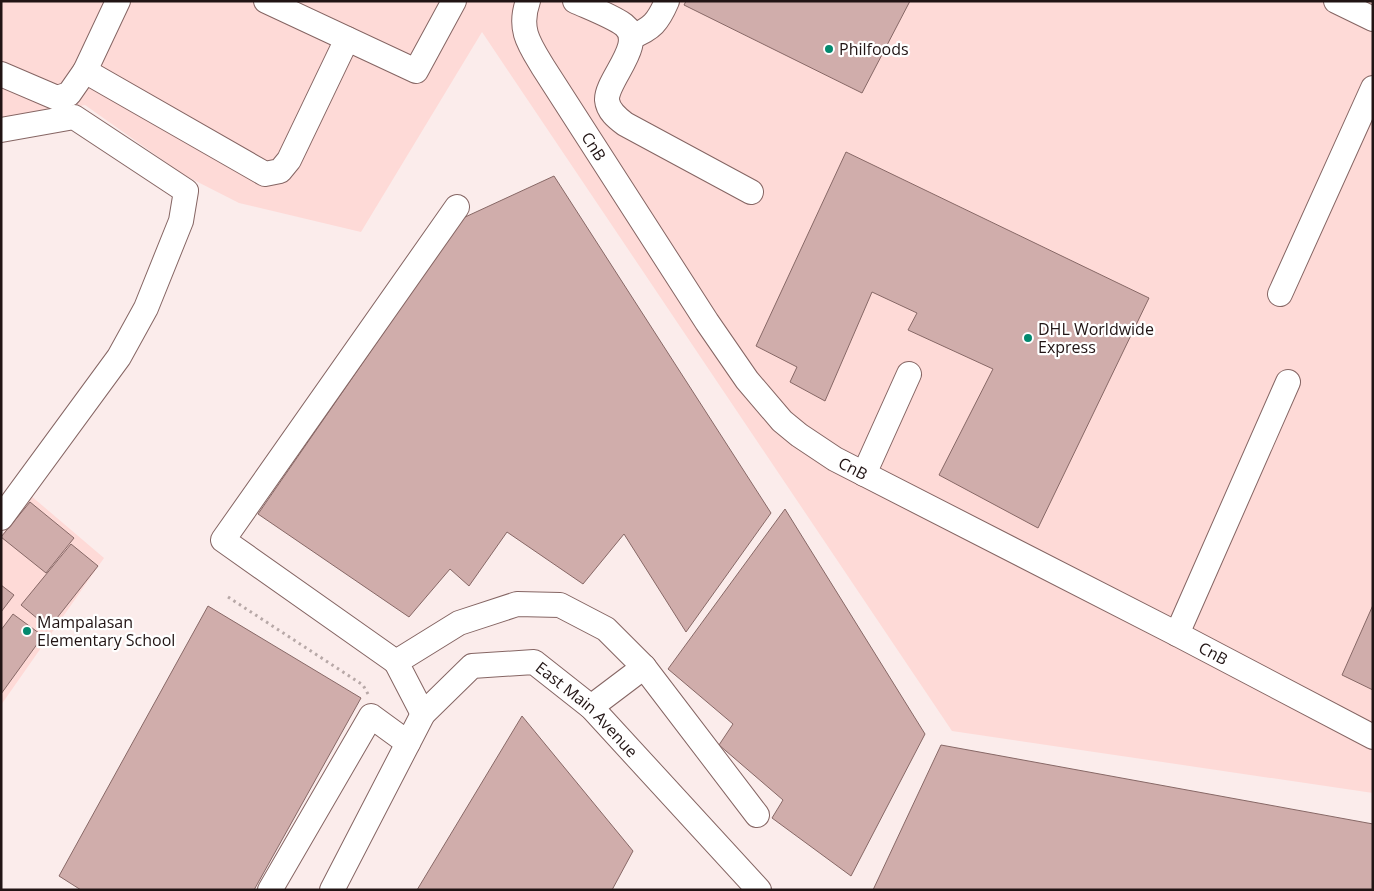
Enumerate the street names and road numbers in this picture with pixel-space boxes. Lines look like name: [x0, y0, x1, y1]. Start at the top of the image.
street label: CnB: [576, 128, 611, 165]
street label: CnB: [835, 452, 872, 485]
street label: CnB: [1195, 636, 1232, 670]
street label: East Main Avenue: [531, 656, 643, 762]

